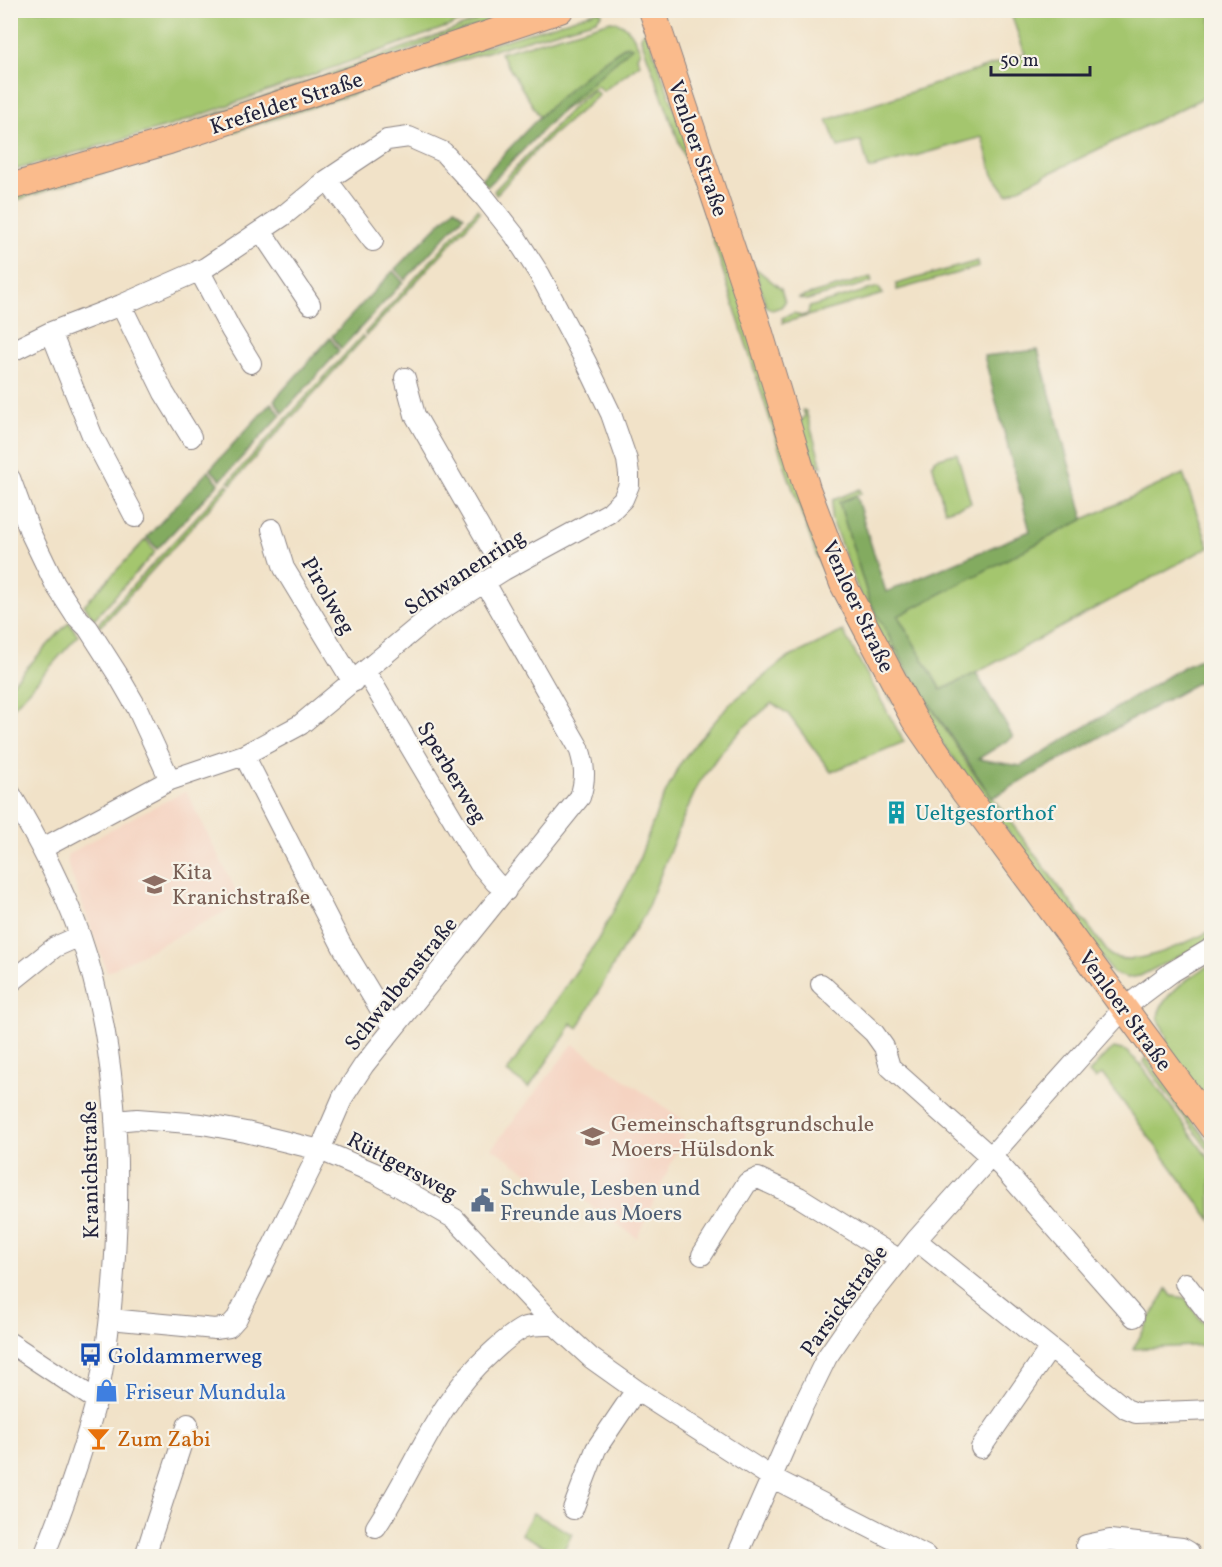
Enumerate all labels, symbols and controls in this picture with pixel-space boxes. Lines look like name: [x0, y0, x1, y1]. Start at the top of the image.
scale bar: [991, 39, 1090, 77]
text: 50 m: [1000, 49, 1039, 74]
street label: Krefelder Straße: [206, 65, 367, 144]
street label: Venloer Straße: [659, 76, 734, 221]
street label: Schwanenring: [399, 522, 532, 624]
street label: Venloer Straße: [813, 536, 901, 678]
street label: Pirolweg: [292, 552, 362, 641]
street label: Sperberweg: [408, 716, 494, 830]
building icon: Ueltgesforthof: [884, 799, 910, 825]
place label: Ueltgesforthof: [915, 799, 1057, 830]
place label: Kita Kranichstraße: [172, 858, 310, 914]
school or university icon: Kita Kranichstraße: [141, 871, 167, 897]
street label: Schwalbenstraße: [338, 911, 466, 1058]
street label: Venloer Straße: [1070, 945, 1178, 1078]
street label: Kranichstraße: [75, 1101, 108, 1239]
place label: Gemeinschaftsgrundschule Moers-Hülsdonk: [611, 1110, 874, 1166]
school or university icon: Gemeinschaftsgrundschule Moers-Hülsdonk: [580, 1123, 606, 1149]
street label: Rüttgersweg: [341, 1125, 463, 1209]
place label: Schwule, Lesben und Freunde aus Moers: [500, 1174, 700, 1230]
public building icon: Schwule, Lesben und Freunde aus Moers: [469, 1187, 495, 1213]
street label: Parsickstraße: [794, 1239, 896, 1364]
bus stop icon: Goldammerweg: [77, 1342, 103, 1368]
place label: Goldammerweg: [108, 1342, 263, 1373]
shop icon: Friseur Mundula: [94, 1378, 120, 1404]
place label: Friseur Mundula: [125, 1378, 286, 1409]
bar icon: Zum Zabi: [86, 1425, 112, 1451]
place label: Zum Zabi: [117, 1425, 211, 1456]

